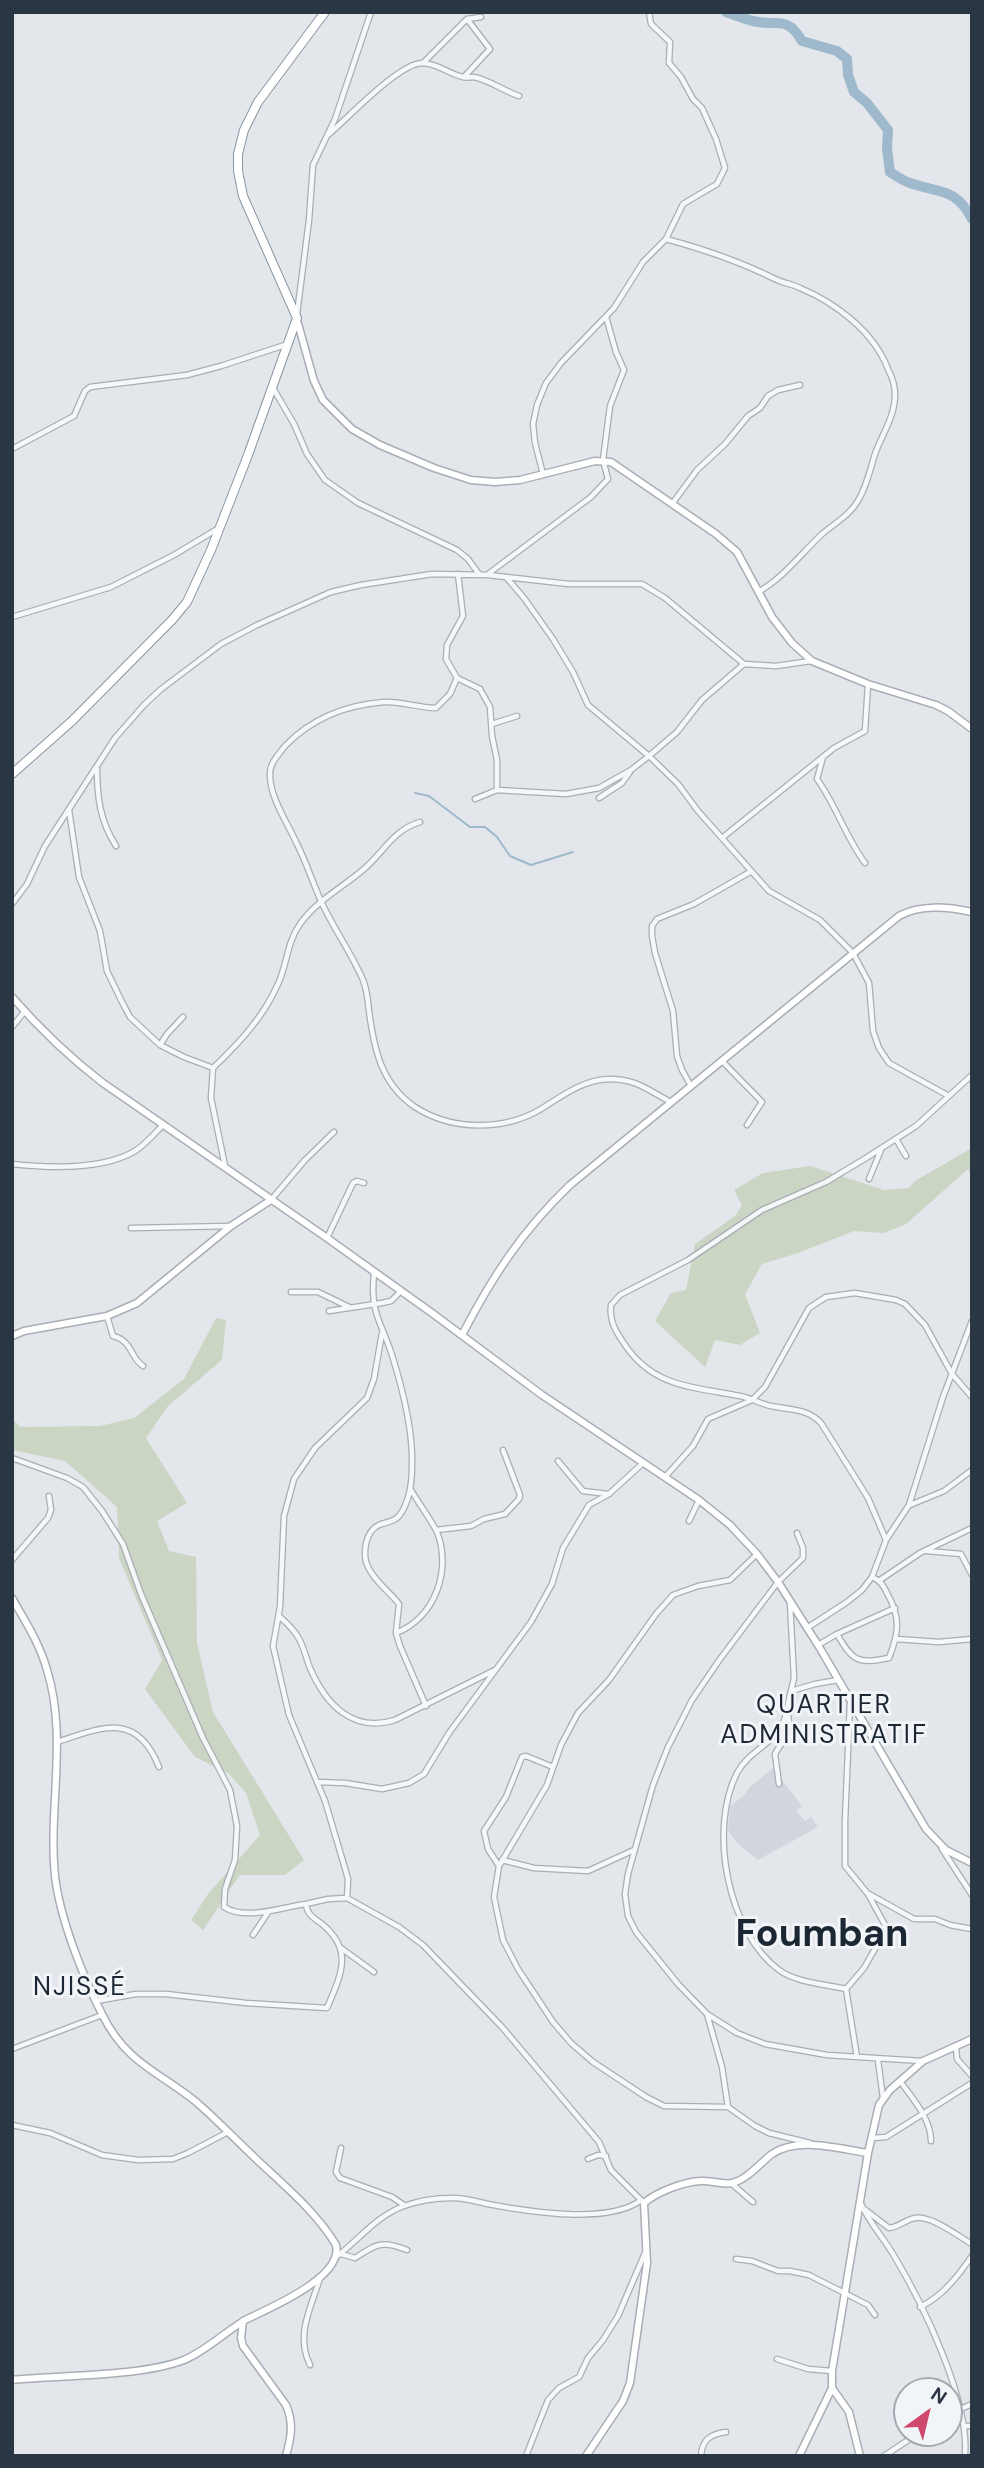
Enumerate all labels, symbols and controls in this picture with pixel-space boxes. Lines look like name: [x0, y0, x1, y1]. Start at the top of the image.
district label: QUARTIER ADMINISTRATIF: [722, 1690, 926, 1752]
district label: Foumban: [735, 1913, 909, 1959]
district label: NJISSÉ: [34, 1972, 126, 2004]
north arrow: [893, 2377, 963, 2447]
text: N: [926, 2382, 952, 2410]

